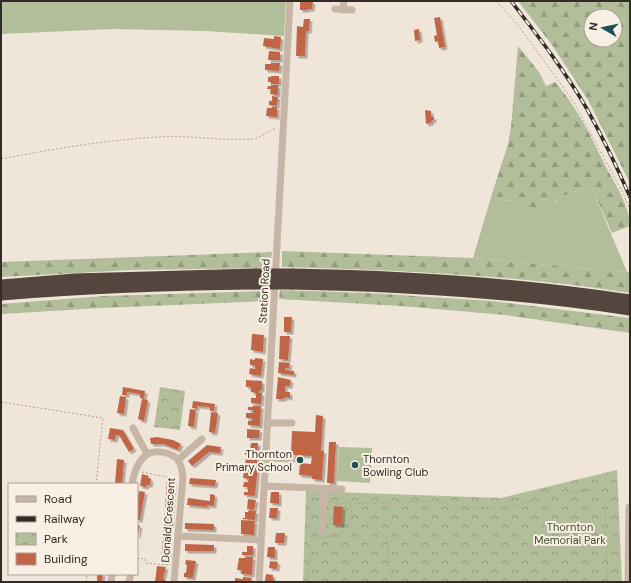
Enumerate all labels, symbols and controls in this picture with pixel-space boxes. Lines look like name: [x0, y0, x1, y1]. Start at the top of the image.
north arrow: [583, 8, 623, 48]
text: N: [586, 21, 601, 31]
street label: Station Road: [255, 258, 273, 324]
place label: Thornton Primary School: [216, 447, 292, 474]
place label: Thornton Bowling Club: [363, 452, 428, 479]
marker: Thornton Primary School: [295, 455, 305, 465]
marker: Thornton Bowling Club: [350, 460, 360, 470]
street label: Donald Crescent: [158, 477, 178, 563]
legend: [8, 483, 138, 575]
text: Road: [44, 491, 72, 507]
text: Railway: [44, 511, 85, 527]
park label: Thornton Memorial Park: [534, 520, 606, 547]
text: Park: [44, 531, 68, 547]
text: Building: [44, 551, 88, 567]

